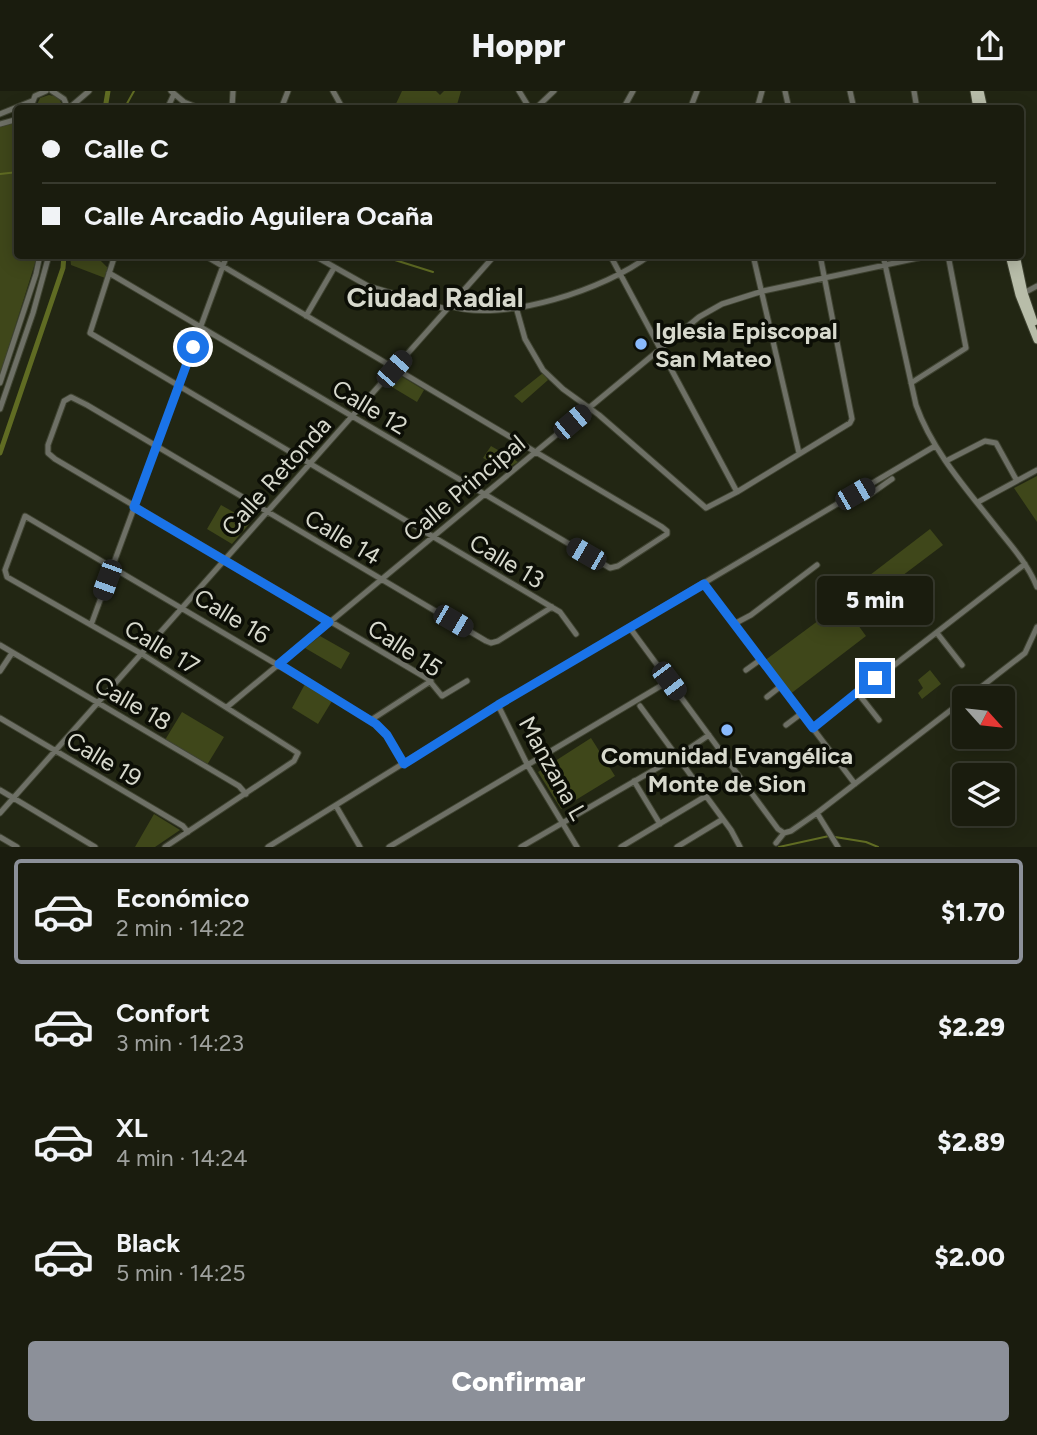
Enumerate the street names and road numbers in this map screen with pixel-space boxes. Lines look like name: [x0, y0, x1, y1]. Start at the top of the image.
street label: Calle 12: [327, 373, 413, 441]
street label: Calle Retonda: [215, 411, 337, 541]
street label: Calle Principal: [397, 429, 531, 547]
street label: Calle 14: [300, 503, 387, 571]
street label: Calle 13: [464, 527, 550, 595]
street label: Calle 16: [189, 582, 275, 650]
street label: Calle 17: [119, 613, 205, 681]
street label: Calle 15: [362, 613, 448, 683]
street label: Calle 18: [89, 669, 177, 737]
street label: Manzana L: [513, 711, 594, 825]
street label: Calle 19: [61, 725, 147, 793]

